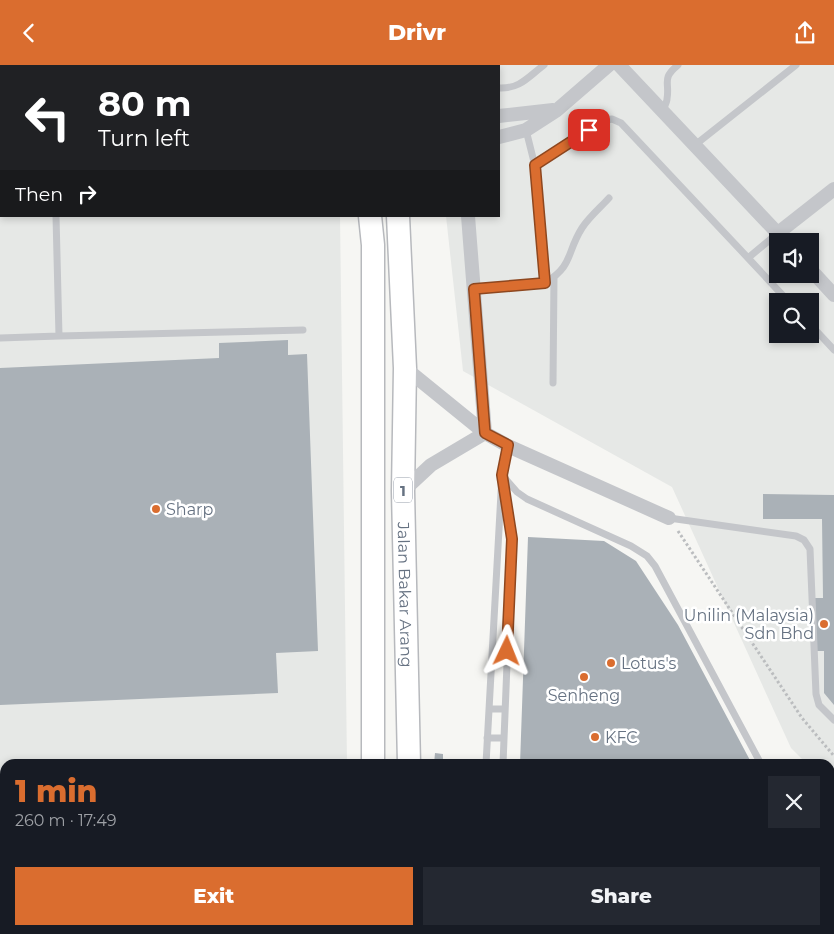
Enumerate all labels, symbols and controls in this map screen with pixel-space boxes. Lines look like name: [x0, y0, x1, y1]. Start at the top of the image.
icon: back: [15, 19, 43, 47]
text: Drivr: [388, 19, 446, 46]
icon: share: [791, 19, 819, 47]
text: 80 m: [98, 82, 192, 125]
icon: left: [15, 85, 80, 150]
pin: [568, 109, 610, 151]
icon: arrive: [575, 116, 603, 144]
text: Turn left: [98, 125, 190, 152]
icon: right: [73, 180, 101, 208]
text: Then: [15, 183, 63, 206]
map controls: [769, 233, 819, 343]
button: sound: [769, 233, 819, 283]
button: search: [769, 293, 819, 343]
road number: 1: [394, 477, 412, 503]
place label: Sharp: [166, 500, 213, 519]
marker: Sharp: [150, 503, 162, 515]
street label: Jalan Bakar Arang: [394, 521, 416, 668]
place label: Unilin (Malaysia) Sdn Bhd: [684, 606, 814, 643]
marker: Unilin (Malaysia) Sdn Bhd: [818, 618, 830, 630]
position arrow: [480, 624, 532, 676]
place label: Lotus's: [621, 654, 677, 673]
marker: Lotus's: [605, 657, 617, 669]
marker: Senheng: [578, 671, 590, 683]
place label: Senheng: [548, 686, 620, 705]
place label: KFC: [605, 728, 638, 747]
marker: KFC: [589, 731, 601, 743]
text: 1 min: [15, 773, 98, 810]
button: close: [768, 776, 820, 828]
text: 260 m · 17:49: [15, 811, 116, 830]
button: Exit: [15, 867, 413, 925]
button: Share: [423, 867, 820, 925]

